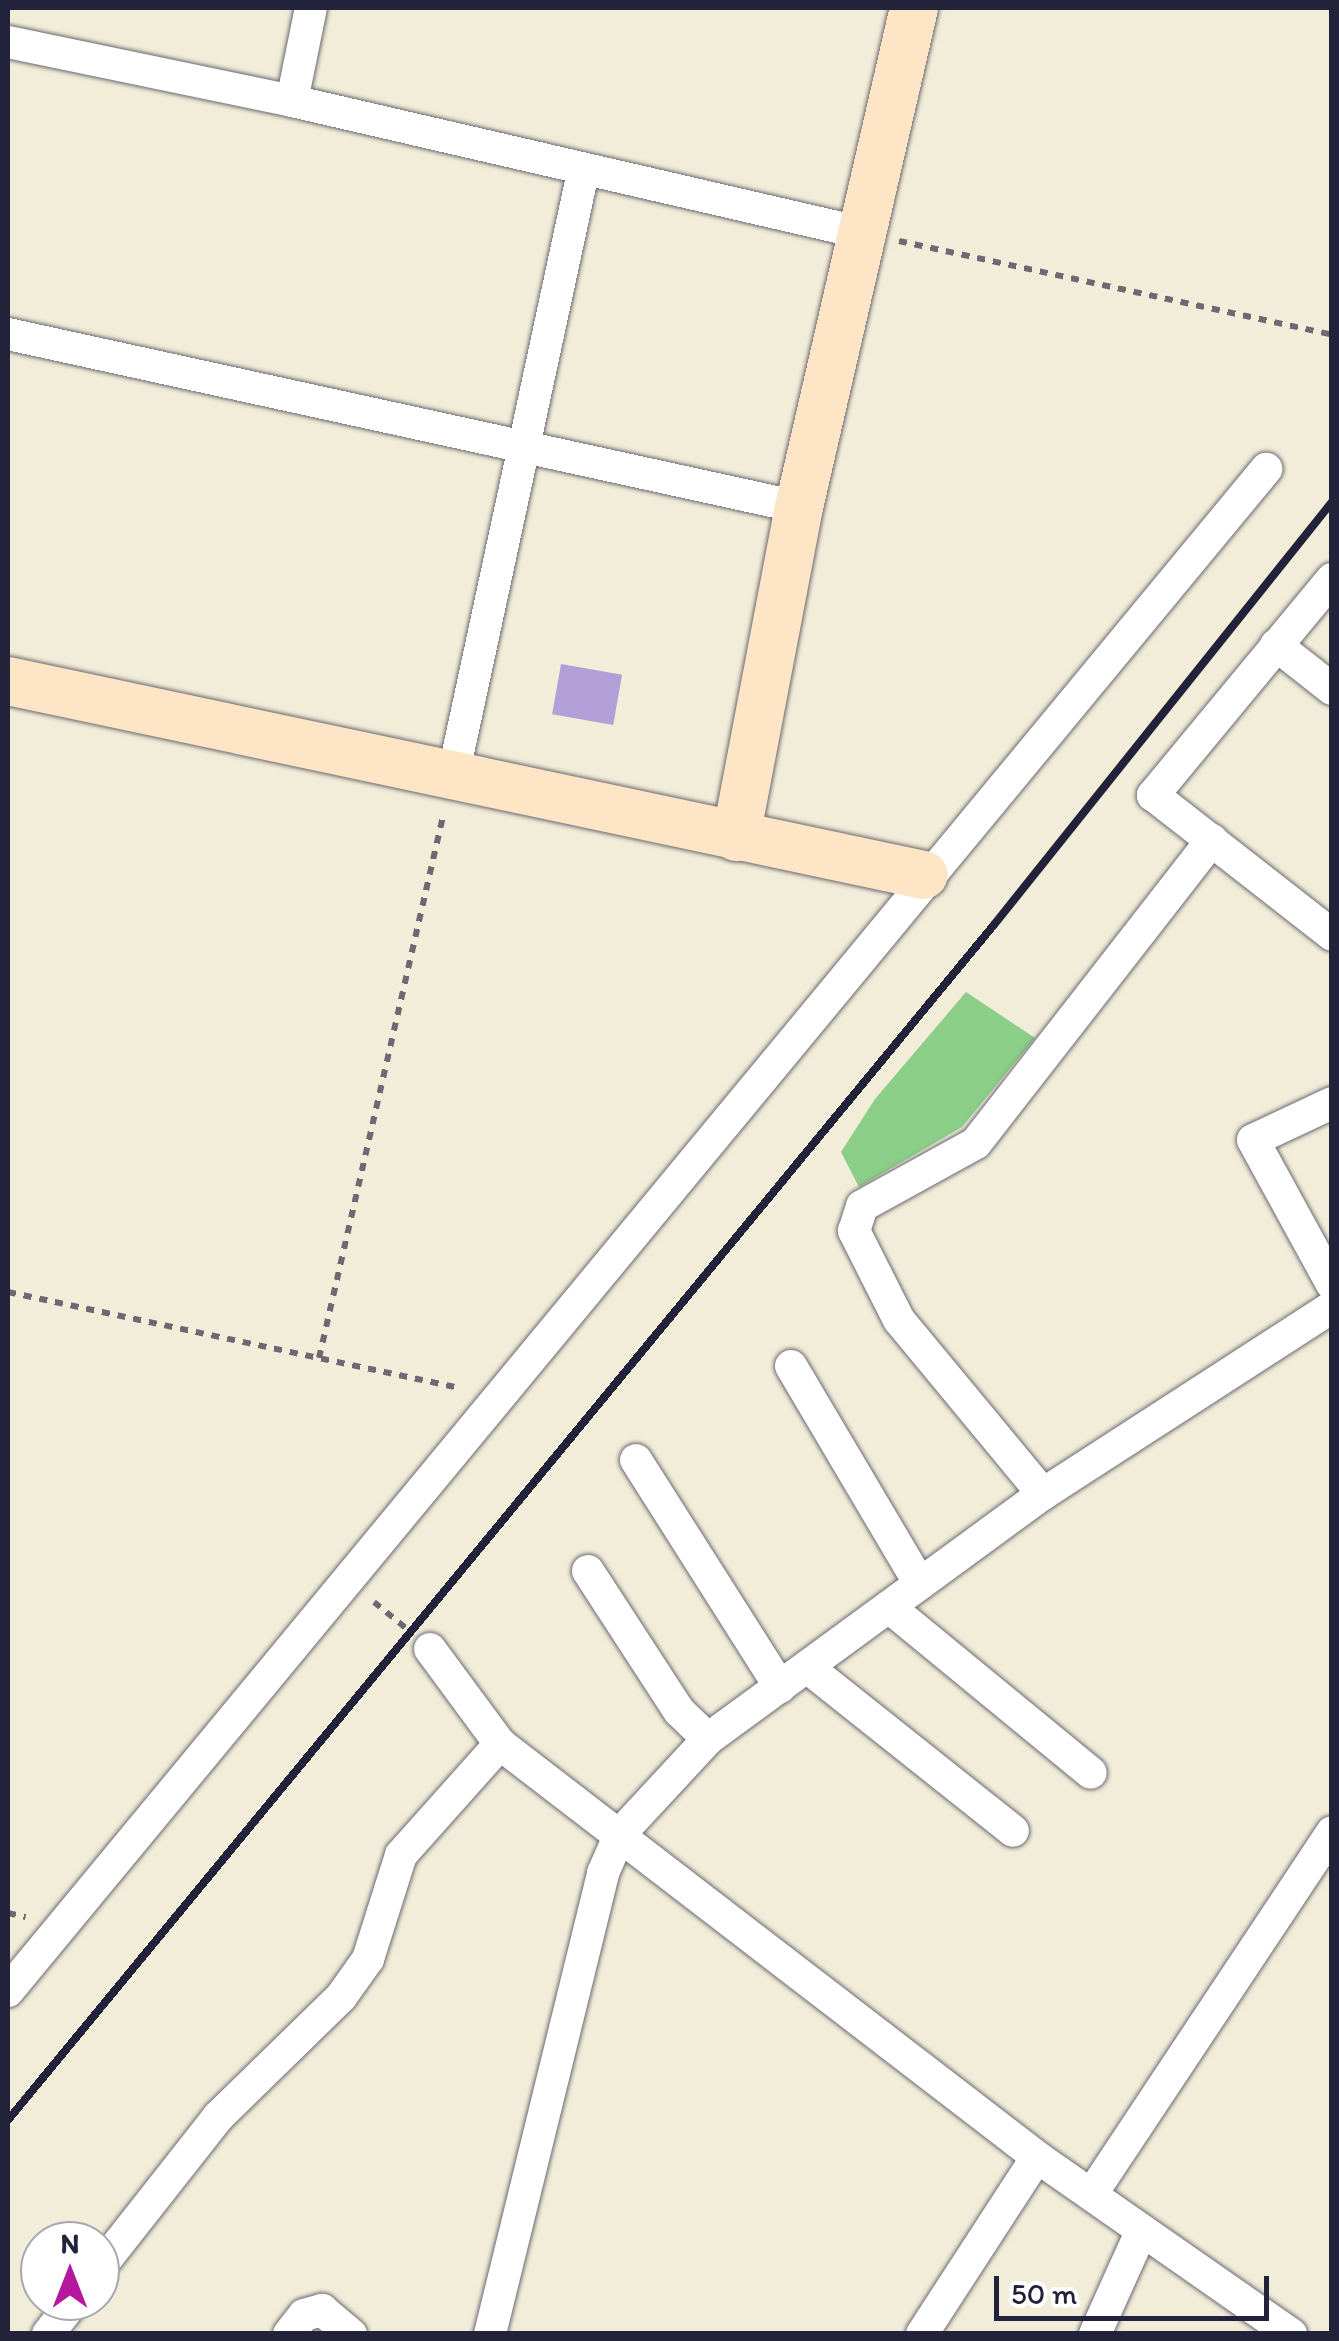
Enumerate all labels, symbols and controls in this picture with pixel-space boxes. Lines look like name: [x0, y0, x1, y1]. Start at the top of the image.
north arrow: [20, 2221, 120, 2321]
text: N: [61, 2226, 79, 2260]
scale bar: [999, 2256, 1274, 2318]
text: 50 m: [1011, 2275, 1077, 2312]

